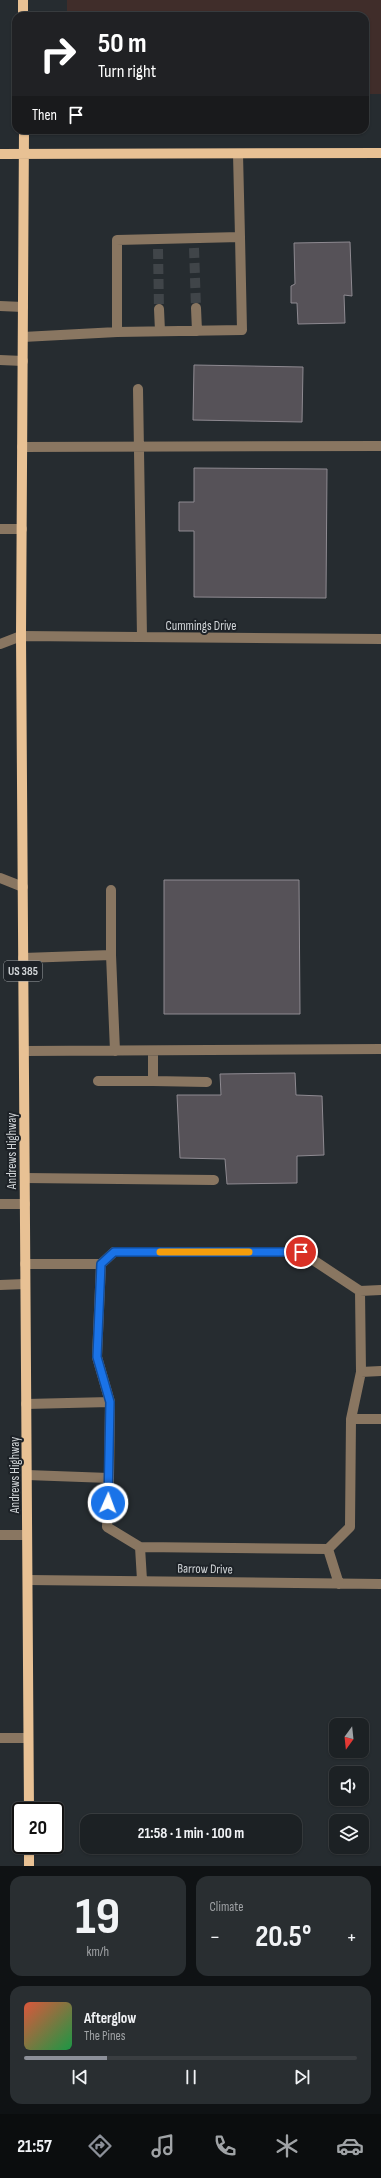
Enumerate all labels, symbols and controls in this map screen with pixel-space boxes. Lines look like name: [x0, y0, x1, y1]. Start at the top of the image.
text: 50 m: [98, 27, 147, 60]
icon: right: [32, 28, 84, 80]
text: Turn right: [98, 61, 156, 82]
icon: arrive: [65, 104, 87, 126]
text: Then: [32, 106, 57, 125]
street label: Cummings Drive: [166, 618, 236, 634]
road number: US 385: [4, 961, 42, 981]
street label: Andrews Highway: [4, 1113, 20, 1190]
pin: [284, 1235, 318, 1269]
icon: arrive: [290, 1241, 312, 1263]
street label: Andrews Highway: [7, 1437, 23, 1514]
position arrow: [87, 1482, 129, 1524]
street label: Barrow Drive: [177, 1561, 233, 1577]
north arrow: [329, 1718, 369, 1758]
map controls: [329, 1718, 369, 1854]
button: sound: [329, 1766, 369, 1806]
speed limit sign: 20: [12, 1802, 64, 1854]
button: layers: [329, 1814, 369, 1854]
text: 21:58 · 1 min · 100 m: [138, 1824, 244, 1843]
text: 19: [75, 1886, 120, 1949]
text: Climate: [210, 1899, 243, 1915]
text: 20.5°: [255, 1919, 311, 1955]
text: −: [210, 1924, 220, 1951]
text: +: [346, 1924, 357, 1951]
text: km/h: [87, 1944, 109, 1960]
text: Afterglow: [84, 2009, 136, 2028]
text: The Pines: [84, 2028, 125, 2044]
icon: previous: [69, 2066, 91, 2088]
icon: pause: [180, 2066, 202, 2088]
icon: next: [291, 2066, 313, 2088]
icon: directions: [86, 2132, 114, 2160]
icon: music: [149, 2132, 177, 2160]
icon: phone: [211, 2132, 239, 2160]
icon: climate: [273, 2132, 301, 2160]
icon: car: [336, 2132, 364, 2160]
text: 21:57: [17, 2136, 52, 2157]

